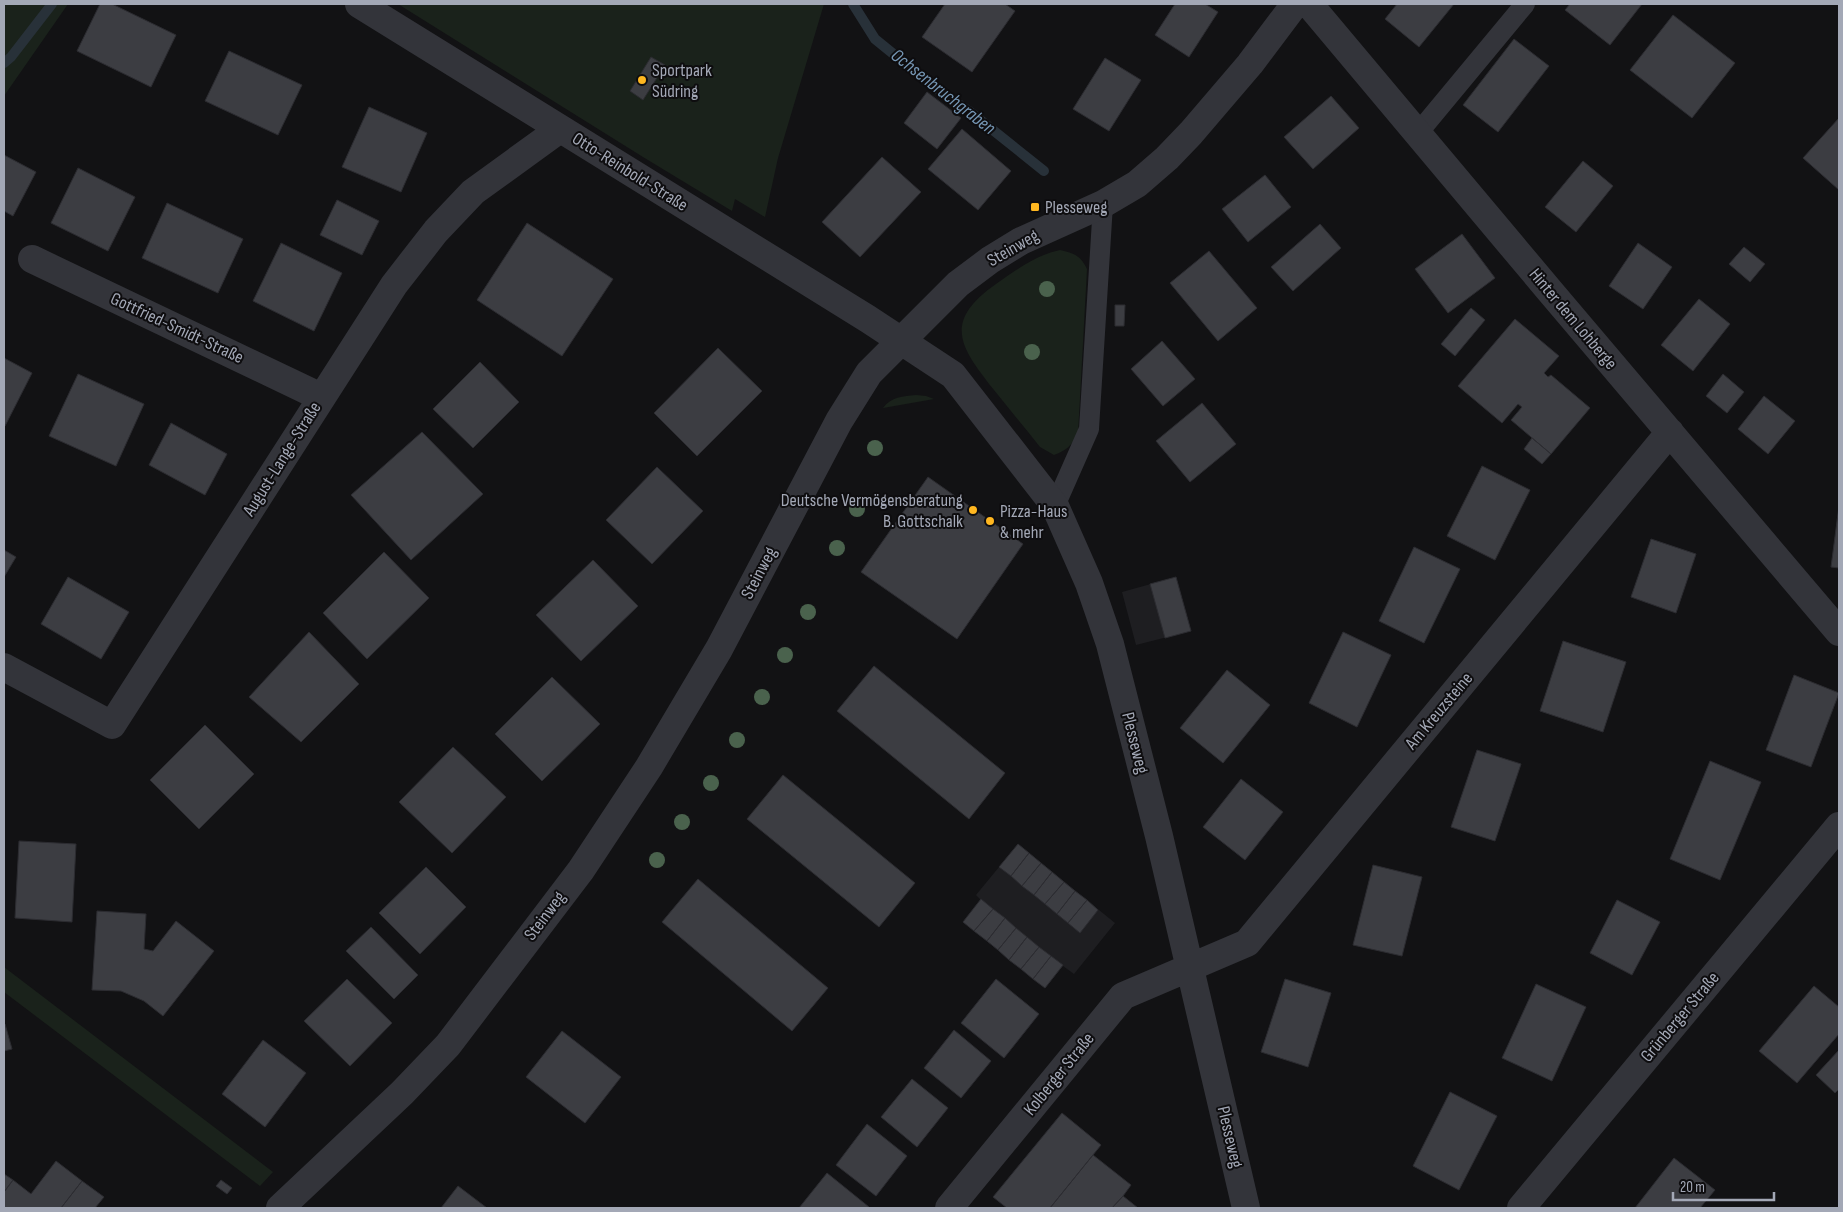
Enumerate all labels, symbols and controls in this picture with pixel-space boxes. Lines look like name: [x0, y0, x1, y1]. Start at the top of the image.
water label: Ochsenbruchgraben: [886, 44, 1000, 140]
place label: Sportpark Südring: [652, 60, 712, 102]
marker: Sportpark Südring: [636, 74, 648, 86]
street label: Otto-Reinbold-Straße: [568, 128, 692, 216]
place label: Plesseweg: [1045, 197, 1108, 218]
marker: Plesseweg: [1029, 201, 1041, 213]
street label: Steinweg: [984, 225, 1042, 271]
street label: Hinter dem Lohberge: [1525, 264, 1621, 374]
street label: Gottfried-Smidt-Straße: [107, 288, 247, 368]
street label: August-Lange-Straße: [238, 398, 325, 521]
place label: Deutsche Vermögensberatung B. Gottschalk: [781, 490, 963, 532]
place label: Pizza-Haus & mehr: [1000, 501, 1067, 543]
marker: Deutsche Vermögensberatung B. Gottschalk: [967, 504, 979, 516]
marker: Pizza-Haus & mehr: [984, 515, 996, 527]
street label: Steinweg: [737, 543, 781, 603]
street label: Am Kreuzsteine: [1400, 668, 1477, 755]
street label: Plesseweg: [1117, 710, 1153, 776]
street label: Steinweg: [520, 887, 570, 945]
street label: Grünberger Straße: [1636, 968, 1724, 1066]
street label: Kolberger Straße: [1019, 1028, 1099, 1120]
street label: Plesseweg: [1213, 1104, 1247, 1170]
scale bar: [1673, 1170, 1774, 1202]
text: 20 m: [1680, 1178, 1705, 1197]

